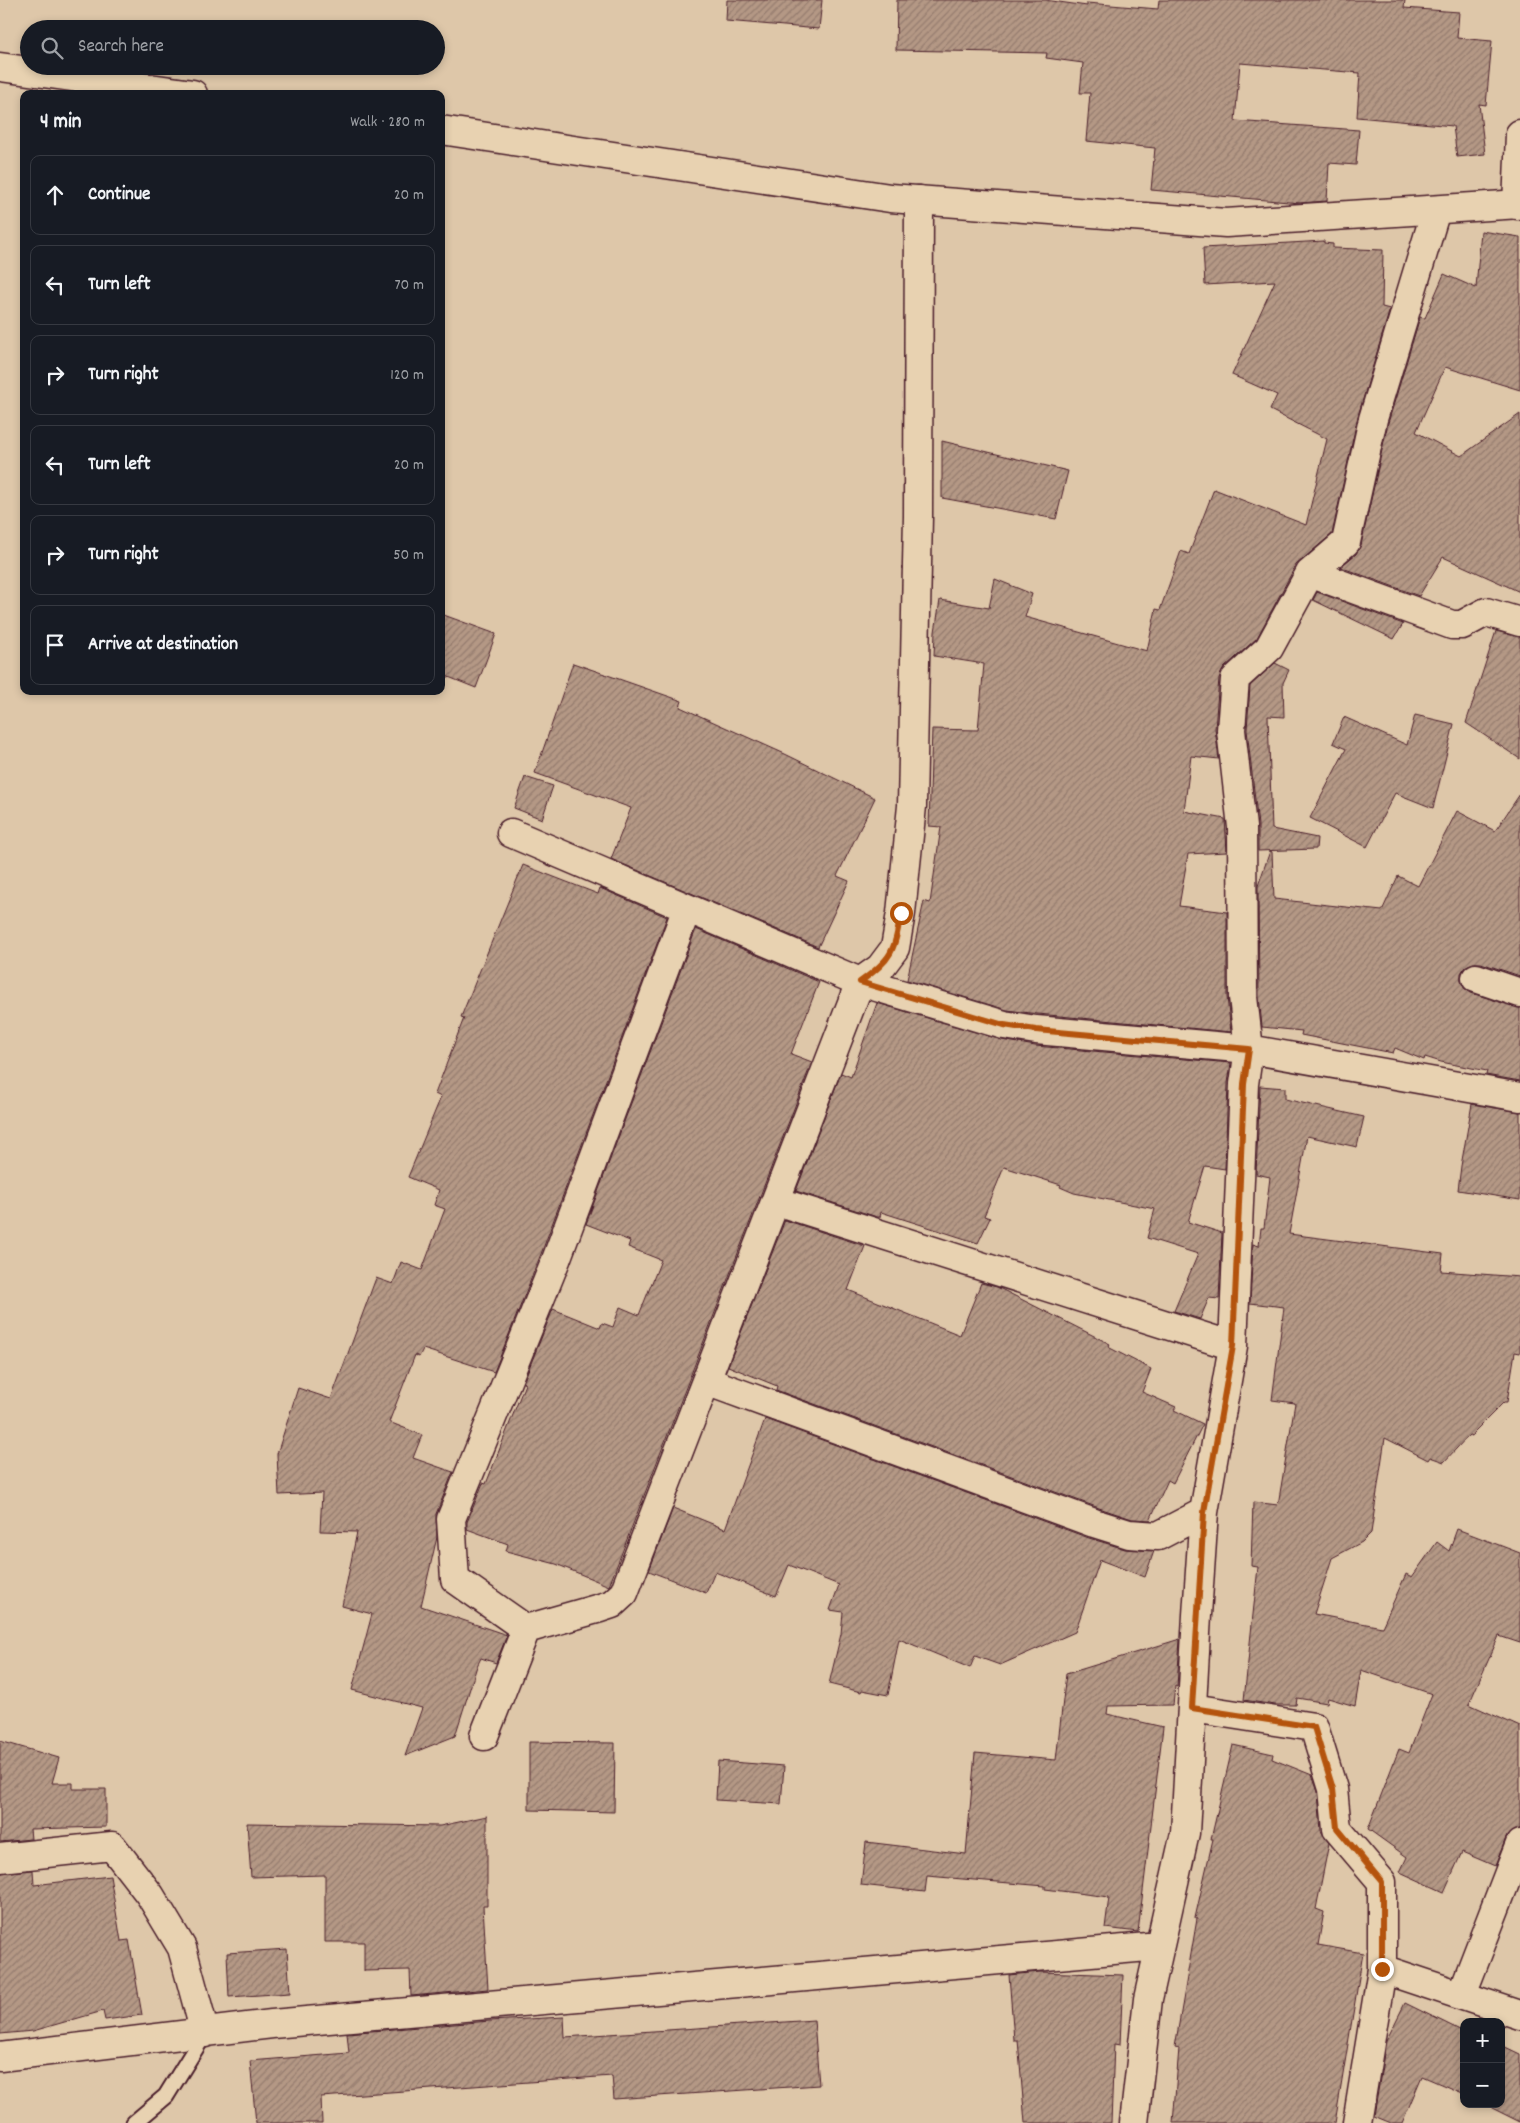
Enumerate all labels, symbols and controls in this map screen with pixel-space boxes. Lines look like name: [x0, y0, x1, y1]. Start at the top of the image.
search box: [20, 20, 445, 75]
icon: search: [38, 34, 66, 62]
text: Search here: [78, 34, 164, 61]
text: 4 min: [40, 108, 82, 138]
text: Walk · 280 m: [350, 111, 425, 134]
icon: ahead: [41, 181, 69, 209]
text: Continue: [88, 182, 150, 209]
text: 20 m: [394, 184, 424, 207]
icon: left: [41, 271, 69, 299]
text: Turn left: [88, 272, 151, 299]
text: 70 m: [394, 274, 424, 297]
icon: right: [41, 361, 69, 389]
text: Turn right: [88, 362, 159, 389]
text: 120 m: [390, 364, 424, 387]
icon: left: [41, 451, 69, 479]
text: Turn left: [88, 452, 151, 479]
text: 20 m: [394, 454, 424, 477]
icon: right: [41, 541, 69, 569]
text: Turn right: [88, 542, 159, 569]
text: 50 m: [393, 544, 424, 567]
icon: arrive: [41, 631, 69, 659]
text: Arrive at destination: [88, 632, 238, 659]
route start: [890, 902, 913, 925]
route end: [1371, 1958, 1394, 1981]
map controls: [1460, 2018, 1505, 2108]
button: +: [1460, 2018, 1505, 2063]
button: −: [1460, 2063, 1505, 2108]

